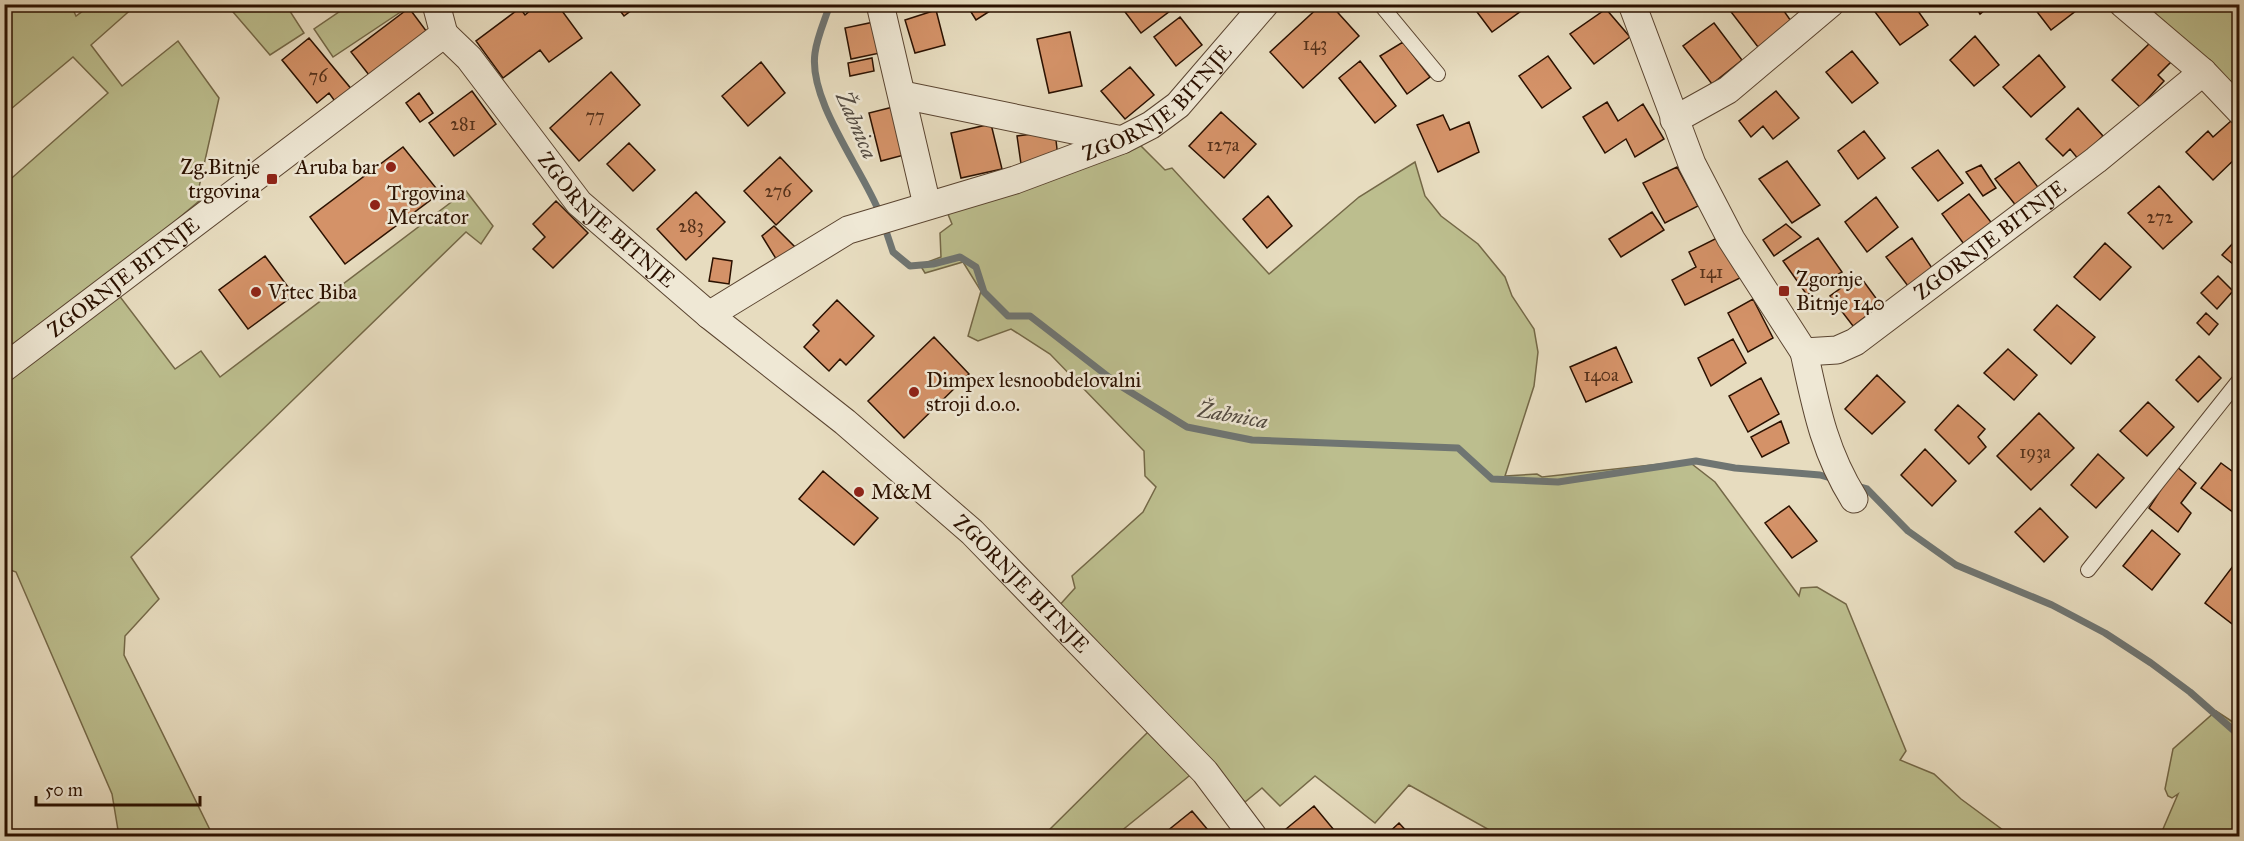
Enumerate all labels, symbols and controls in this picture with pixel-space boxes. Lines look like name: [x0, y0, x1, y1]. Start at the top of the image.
house number: 143: [1303, 33, 1327, 55]
street label: ZGORNJE BITNJE: [1079, 39, 1237, 167]
house number: 76: [309, 65, 328, 87]
water label: Žabnica: [830, 86, 884, 163]
house number: 77: [585, 105, 605, 127]
house number: 281: [450, 113, 476, 135]
house number: 127a: [1207, 134, 1240, 156]
street label: ZGORNJE BITNJE: [532, 147, 681, 293]
place label: Zg.Bitnje trgovina: [181, 154, 260, 204]
place label: Aruba bar: [294, 154, 379, 180]
marker: Aruba bar: [384, 160, 398, 174]
marker: Zg.Bitnje trgovina: [265, 172, 279, 186]
street label: ZGORNJE BITNJE: [1909, 174, 2071, 306]
place label: Trgovina Mercator: [387, 180, 469, 230]
house number: 276: [764, 180, 792, 202]
marker: Trgovina Mercator: [368, 198, 382, 212]
house number: 272: [2147, 206, 2174, 228]
street label: ZGORNJE BITNJE: [43, 211, 204, 343]
house number: 283: [678, 215, 704, 237]
house number: 141: [1699, 261, 1723, 283]
place label: Zgornje Bitnje 140: [1796, 266, 1885, 316]
place label: Vrtec Biba: [267, 279, 357, 305]
marker: Zgornje Bitnje 140: [1777, 284, 1791, 298]
marker: Vrtec Biba: [249, 285, 263, 299]
house number: 140a: [1583, 364, 1619, 386]
place label: Dimpex lesnoobdelovalni stroji d.o.o.: [926, 367, 1141, 417]
marker: Dimpex lesnoobdelovalni stroji d.o.o.: [907, 385, 921, 399]
water label: Žabnica: [1195, 395, 1270, 434]
house number: 193a: [2019, 441, 2051, 463]
place label: M&M: [871, 479, 932, 505]
marker: M&M: [852, 485, 866, 499]
street label: ZGORNJE BITNJE: [948, 509, 1095, 658]
scale bar: [36, 769, 200, 807]
text: 50 m: [45, 779, 83, 801]

